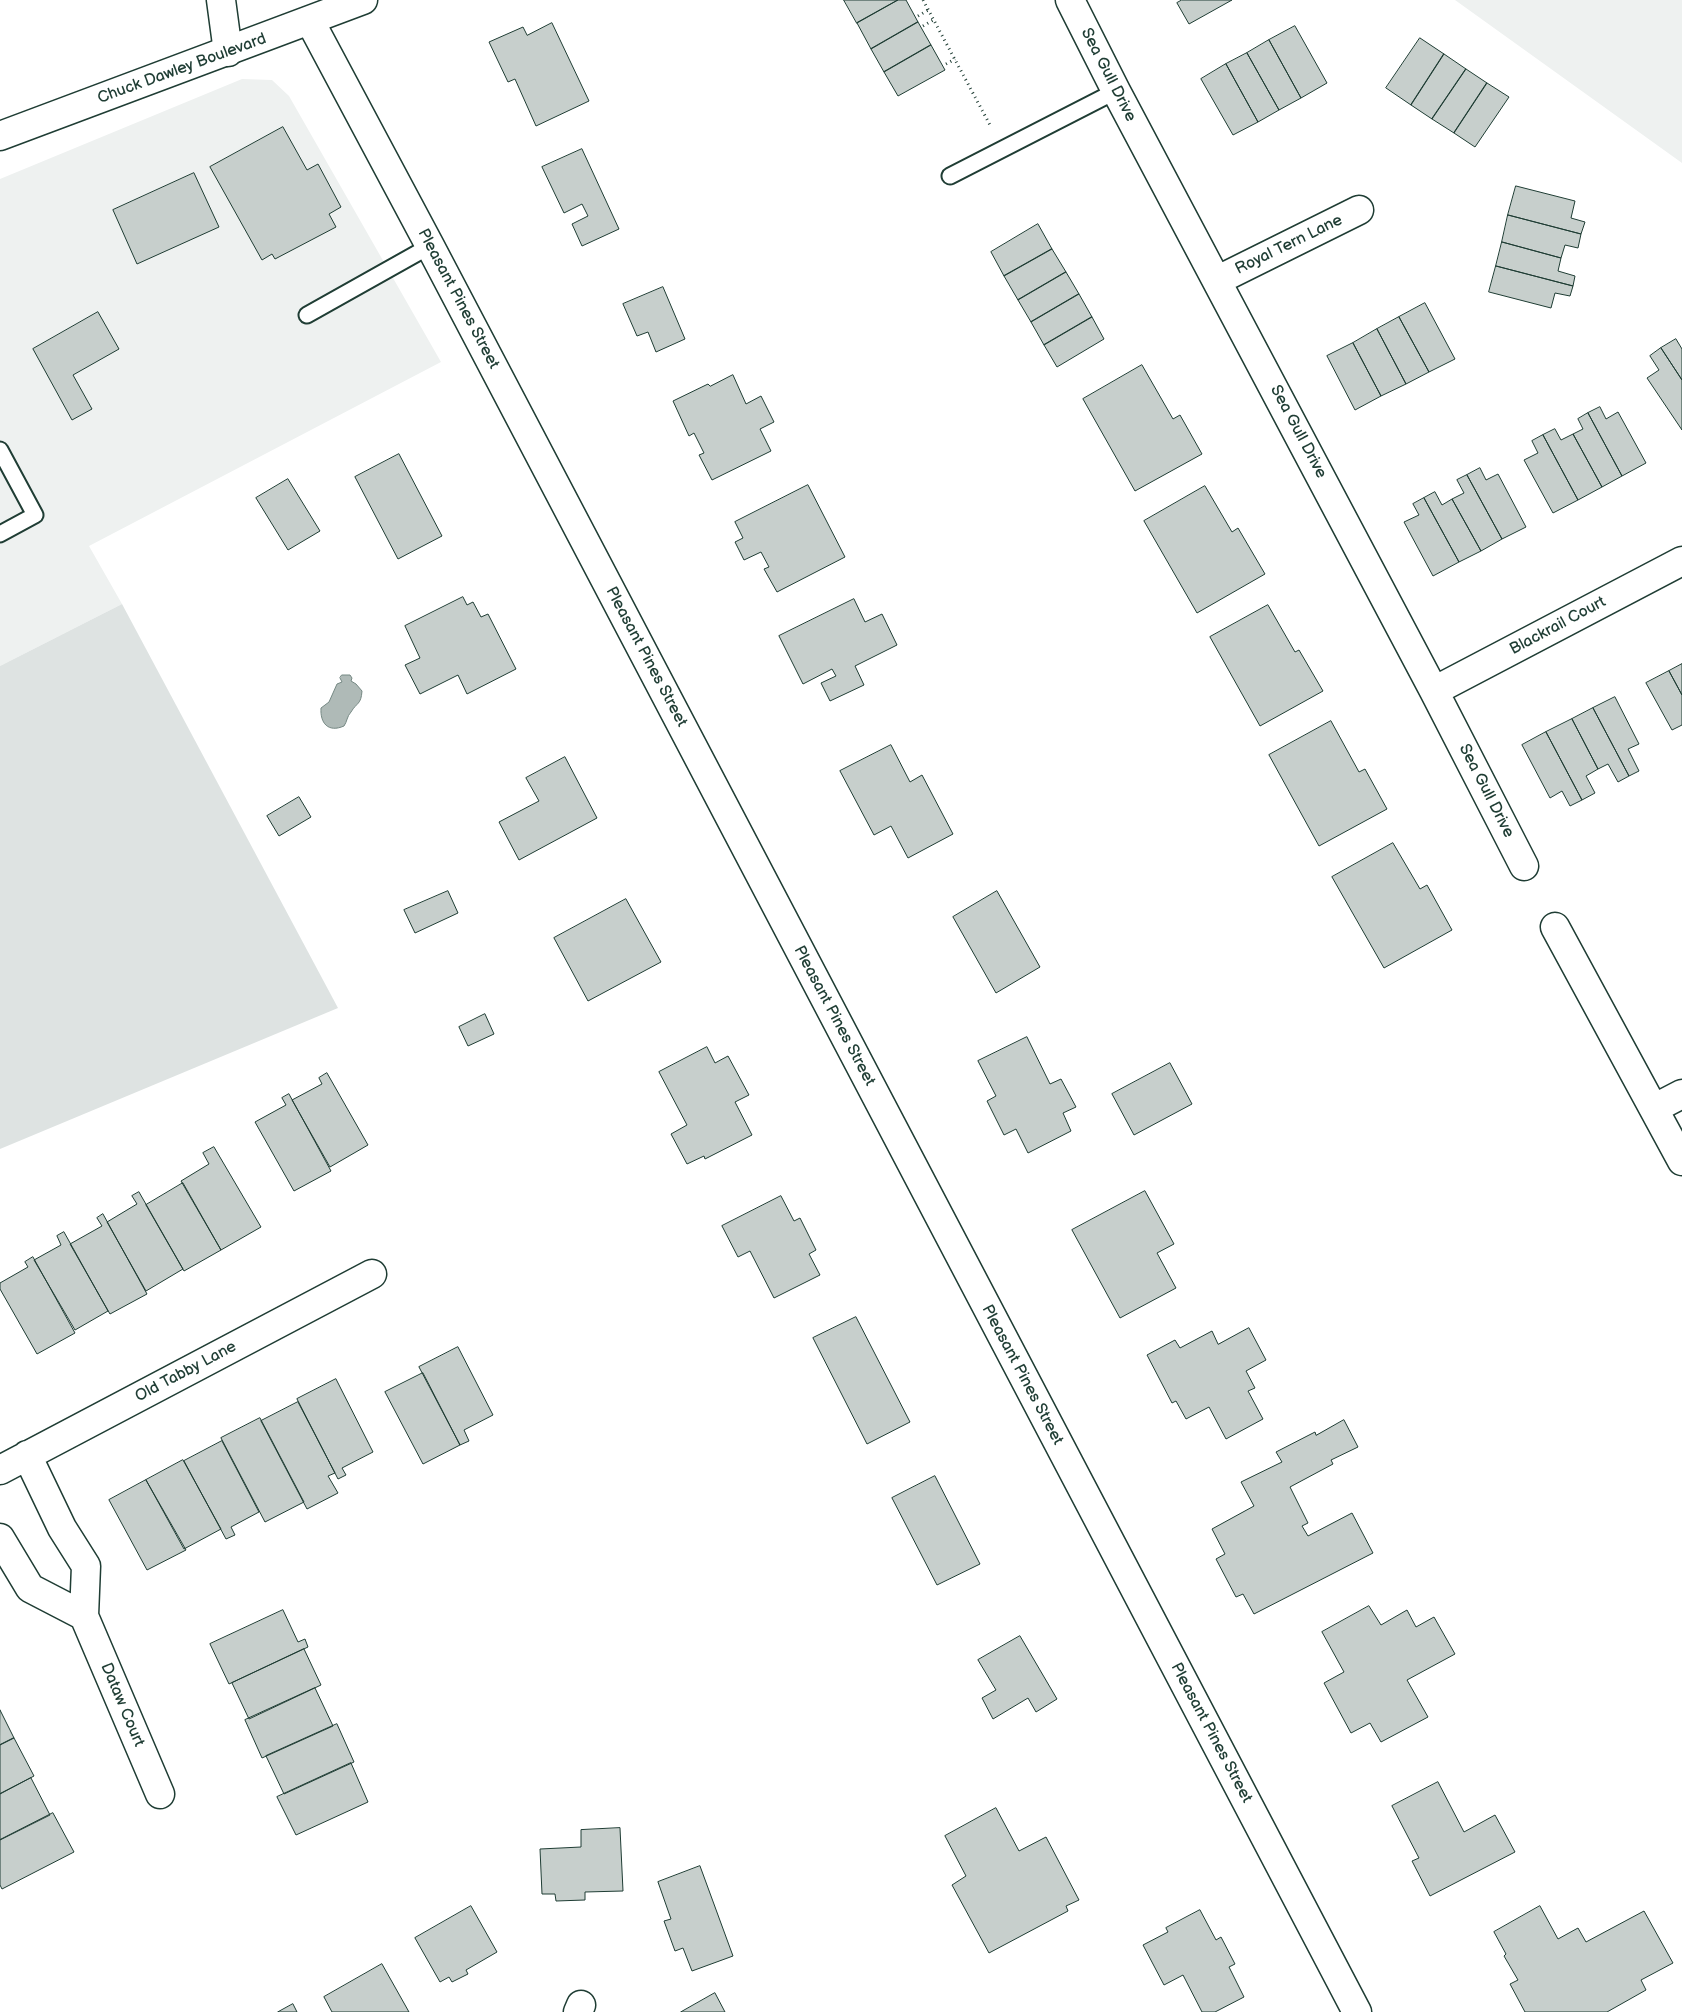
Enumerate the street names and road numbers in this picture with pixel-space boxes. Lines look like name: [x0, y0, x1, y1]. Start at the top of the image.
street label: Sea Gull Drive: [1076, 25, 1140, 125]
street label: Chuck Dawley Boulevard: [95, 30, 269, 108]
street label: Royal Tern Lane: [1232, 211, 1346, 279]
street label: Pleasant Pines Street: [413, 226, 503, 372]
street label: Sea Gull Drive: [1265, 382, 1331, 482]
street label: Pleasant Pines Street: [601, 584, 691, 730]
street label: Blackrail Court: [1507, 593, 1609, 659]
street label: Sea Gull Drive: [1454, 741, 1518, 841]
street label: Pleasant Pines Street: [789, 943, 879, 1089]
street label: Pleasant Pines Street: [977, 1302, 1067, 1448]
street label: Old Tabby Lane: [132, 1337, 240, 1407]
street label: Dataw Court: [96, 1660, 148, 1750]
street label: Pleasant Pines Street: [1166, 1660, 1256, 1806]

